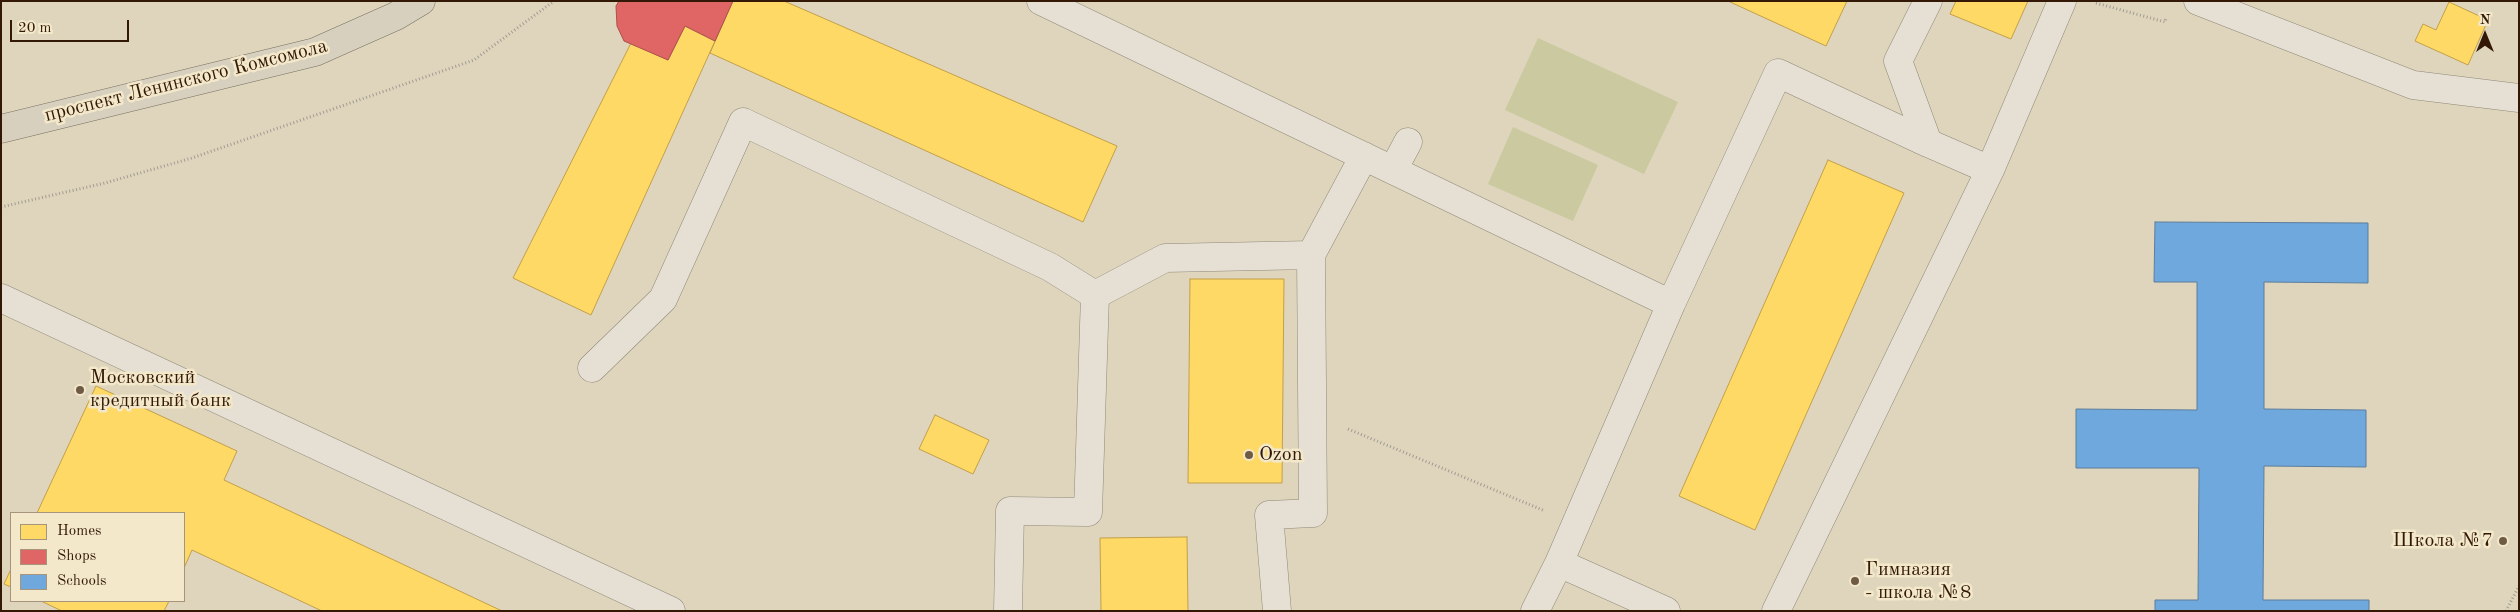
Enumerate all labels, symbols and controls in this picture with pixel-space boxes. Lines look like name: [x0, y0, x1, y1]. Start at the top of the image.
scale bar: [12, 10, 131, 42]
north arrow: [2460, 10, 2510, 60]
text: N: [2480, 13, 2490, 27]
text: 20 m: [18, 21, 52, 36]
street label: проспект Ленинского Комсомола: [42, 34, 330, 128]
place label: Московский кредитный банк: [90, 366, 231, 413]
marker: Московский кредитный банк: [74, 384, 86, 396]
place label: Ozon: [1259, 443, 1303, 467]
marker: Ozon: [1243, 449, 1255, 461]
legend: [10, 512, 185, 602]
text: Homes: [57, 524, 102, 539]
place label: Школа №7: [2392, 529, 2493, 553]
marker: Школа №7: [2497, 535, 2509, 547]
text: Shops: [57, 549, 96, 564]
place label: Гимназия - школа №8: [1865, 558, 1972, 605]
text: Schools: [57, 574, 106, 589]
marker: Гимназия - школа №8: [1849, 575, 1861, 587]

